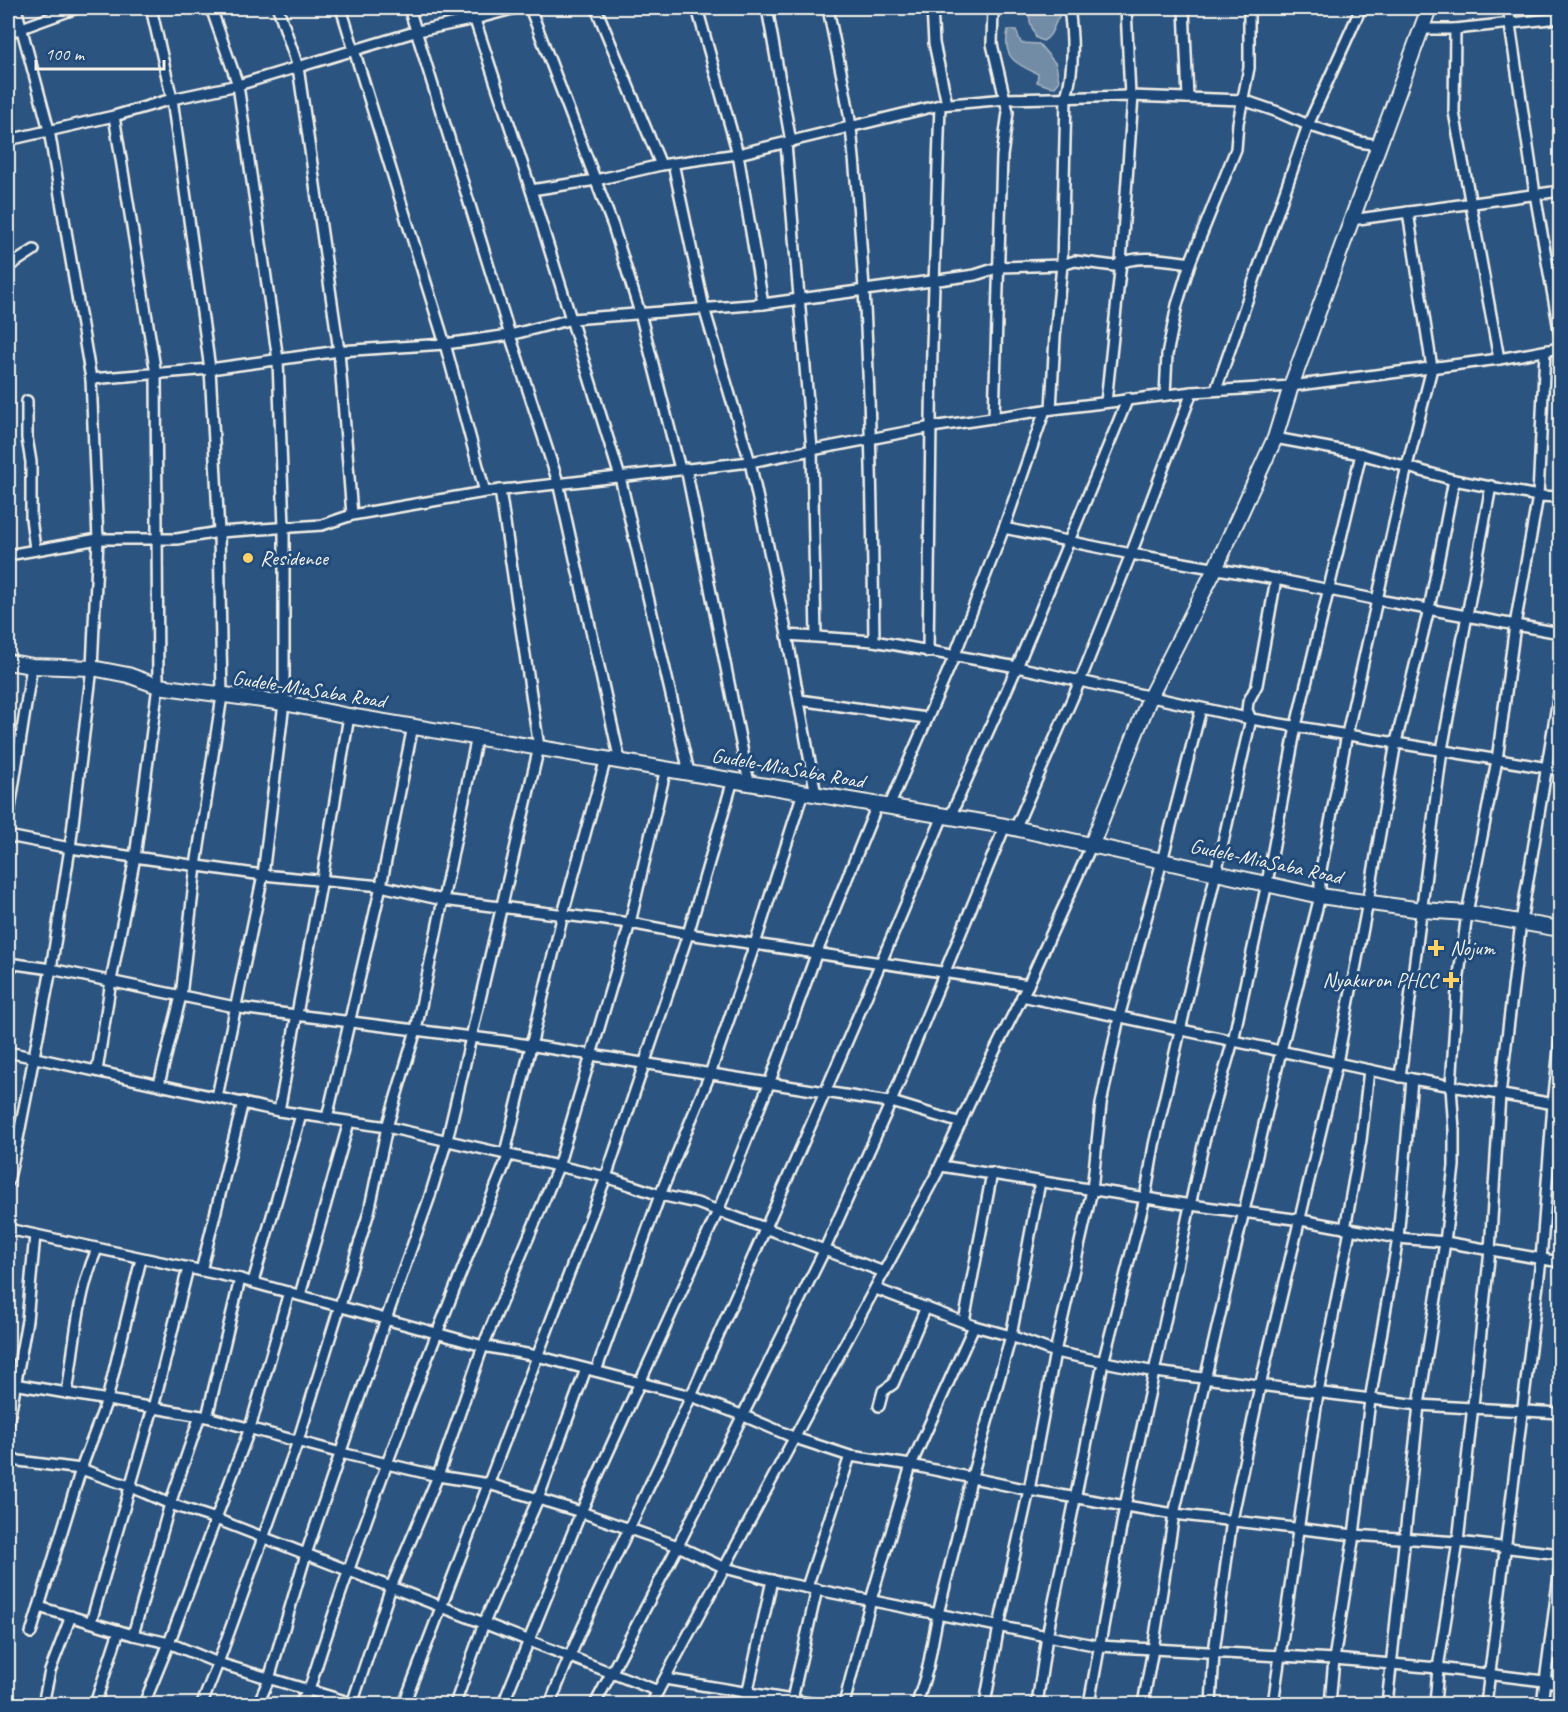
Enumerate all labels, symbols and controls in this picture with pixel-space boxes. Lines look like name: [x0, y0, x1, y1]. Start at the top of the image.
scale bar: [36, 33, 164, 71]
text: 100 m: [45, 43, 86, 65]
place label: Residence: [260, 545, 330, 571]
marker: Residence: [241, 551, 255, 565]
street label: Gudele-MiaSaba Road: [231, 664, 391, 715]
street label: Gudele-MiaSaba Road: [710, 742, 870, 795]
street label: Gudele-MiaSaba Road: [1188, 832, 1348, 891]
place label: Nojum: [1450, 935, 1496, 961]
marker: Nojum: [1427, 939, 1445, 957]
place label: Nyakuron PHCC: [1323, 967, 1440, 993]
marker: Nyakuron PHCC: [1442, 971, 1460, 989]

